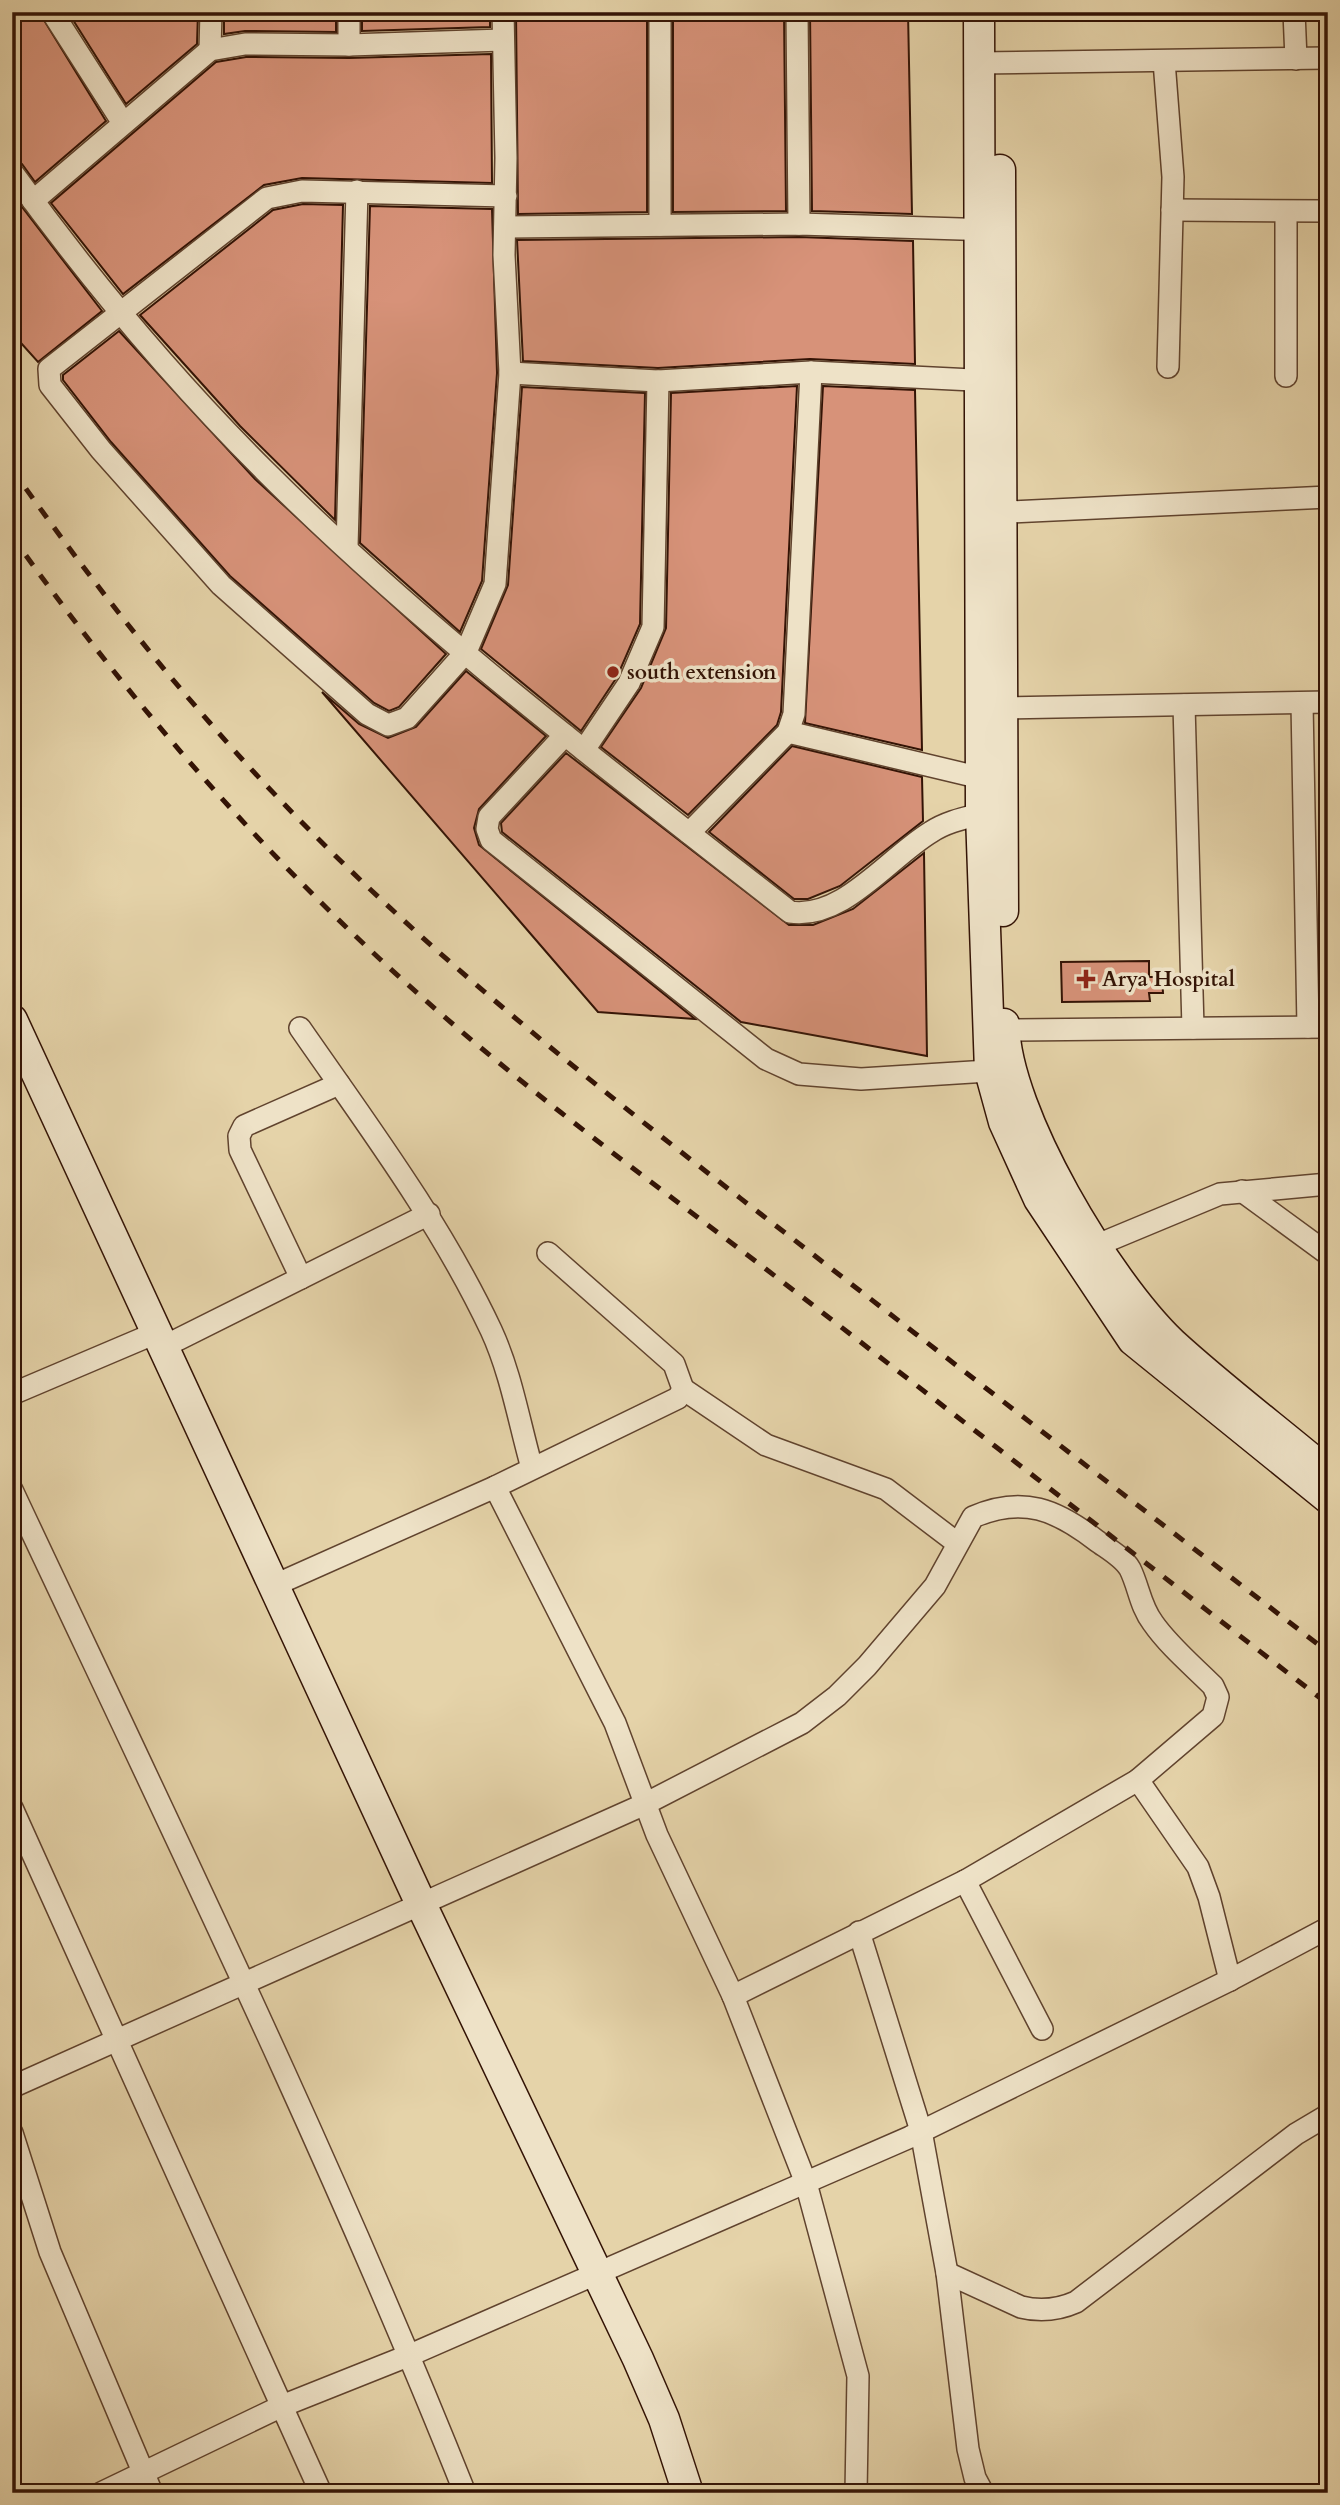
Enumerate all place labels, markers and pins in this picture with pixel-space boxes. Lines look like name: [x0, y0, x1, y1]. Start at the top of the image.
place label: south extension: [627, 658, 777, 687]
marker: south extension: [605, 664, 621, 680]
place label: Arya Hospital: [1102, 965, 1235, 994]
marker: Arya Hospital: [1076, 969, 1096, 989]

